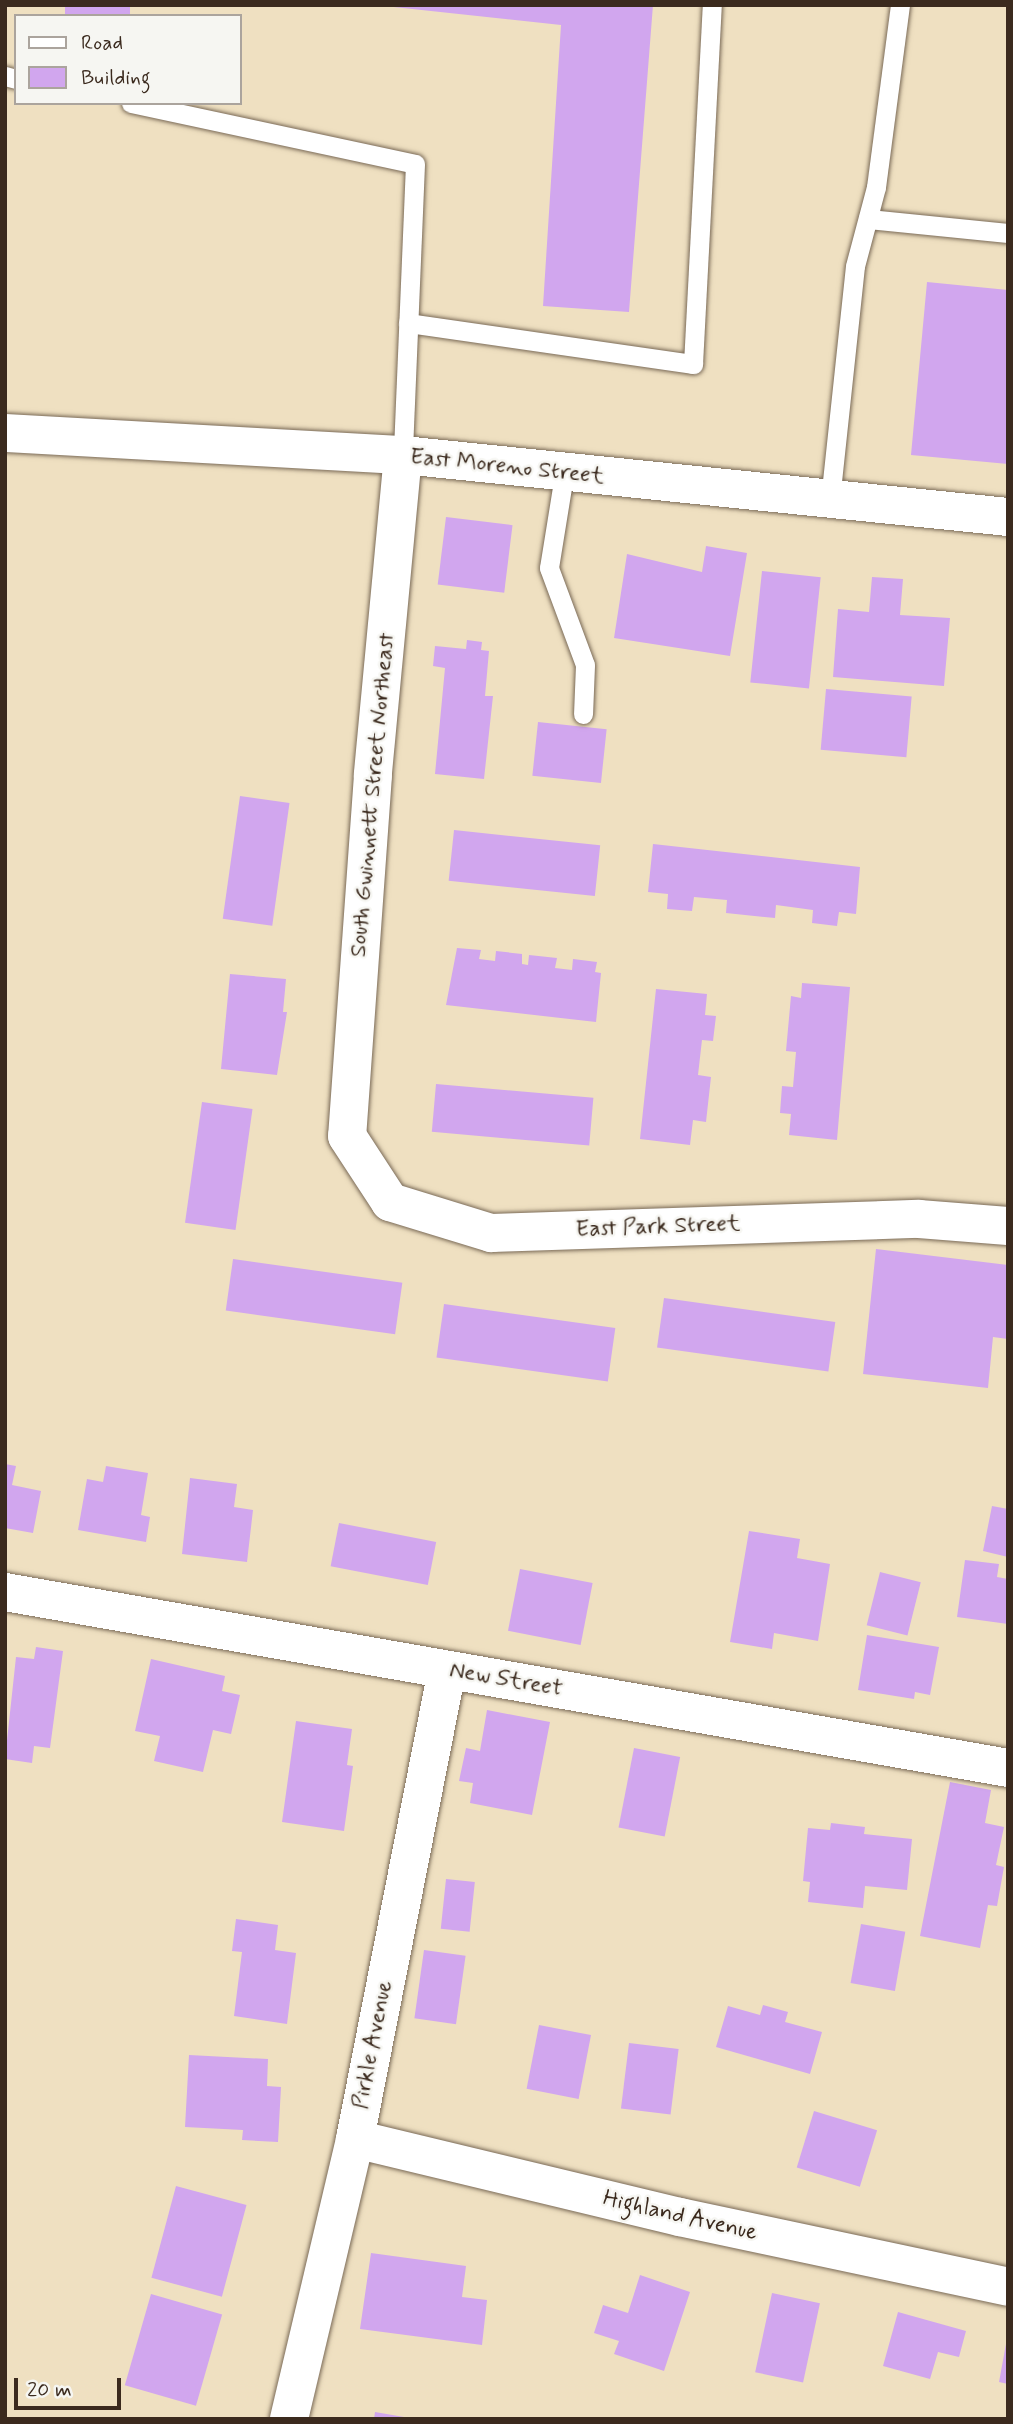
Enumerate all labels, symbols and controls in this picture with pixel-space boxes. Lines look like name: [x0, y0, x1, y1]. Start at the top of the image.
legend: [14, 14, 242, 105]
text: Road: [81, 29, 123, 57]
text: Building: [81, 64, 151, 92]
street label: East Moreno Street: [409, 443, 605, 491]
street label: South Gwinnett Street Northeast: [345, 632, 401, 958]
street label: East Park Street: [575, 1210, 741, 1244]
street label: New Street: [448, 1657, 564, 1703]
street label: Pirkle Avenue: [347, 1977, 399, 2113]
street label: Highland Avenue: [598, 2184, 762, 2248]
scale bar: [18, 2364, 124, 2408]
text: 20 m: [27, 2376, 72, 2404]

